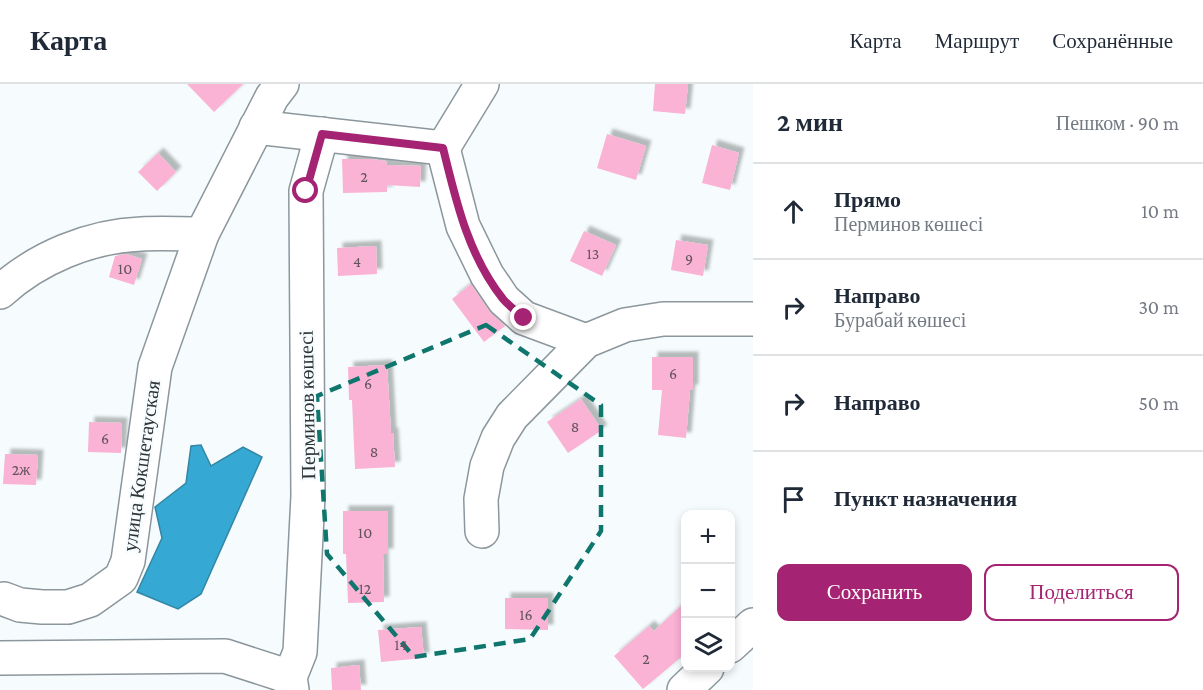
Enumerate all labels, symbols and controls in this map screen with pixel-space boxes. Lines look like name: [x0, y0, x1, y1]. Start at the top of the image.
text: Карта: [30, 25, 107, 56]
text: Карта: [850, 29, 902, 53]
text: Маршрут: [935, 29, 1019, 53]
text: Сохранённые: [1052, 29, 1173, 53]
text: 2 мин: [777, 108, 843, 137]
text: Пешком · 90 m: [1056, 112, 1179, 134]
house number: 2: [360, 168, 368, 185]
route start: [292, 177, 318, 203]
text: Прямо: [834, 187, 901, 212]
icon: ahead: [777, 195, 810, 228]
text: 10 m: [1141, 200, 1179, 222]
text: Перминов көшесі: [834, 213, 983, 235]
house number: 13: [587, 245, 599, 262]
house number: 9: [685, 250, 693, 267]
house number: 4: [353, 253, 361, 270]
house number: 10: [118, 260, 132, 277]
text: Направо: [834, 283, 920, 308]
icon: right: [777, 291, 810, 324]
text: 30 m: [1138, 296, 1179, 318]
route end: [510, 304, 536, 330]
text: Бурабай көшесі: [834, 309, 966, 331]
street label: Перминов көшесі: [295, 330, 320, 480]
house number: 6: [669, 365, 677, 382]
house number: 6: [364, 375, 372, 392]
street label: улица Кокшетауская: [118, 379, 165, 553]
icon: right: [777, 387, 810, 420]
text: Направо: [834, 390, 920, 415]
text: 50 m: [1138, 392, 1179, 414]
house number: 8: [571, 418, 579, 435]
house number: 6: [101, 430, 109, 447]
house number: 8: [370, 443, 378, 460]
house number: 2ж: [12, 461, 31, 478]
icon: arrive: [777, 483, 810, 516]
text: Пункт назначения: [834, 486, 1017, 511]
map controls: [681, 510, 735, 672]
button: +: [681, 510, 735, 564]
house number: 10: [358, 524, 372, 541]
button: −: [681, 564, 735, 618]
button: Сохранить: [777, 564, 972, 621]
button: Поделиться: [984, 564, 1179, 621]
house number: 12: [359, 580, 372, 597]
house number: 16: [519, 606, 533, 623]
button: layers: [681, 618, 735, 672]
house number: 14: [394, 636, 408, 653]
house number: 2: [642, 650, 650, 667]

